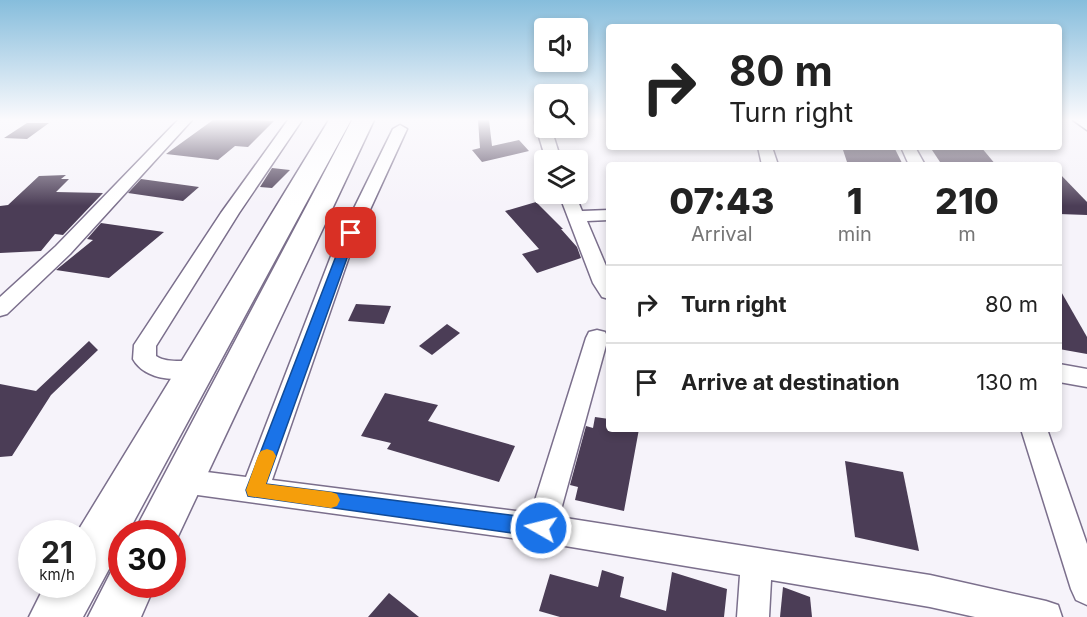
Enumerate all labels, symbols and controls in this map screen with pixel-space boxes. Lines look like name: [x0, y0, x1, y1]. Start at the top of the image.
map controls: [534, 18, 588, 204]
button: sound: [534, 18, 588, 72]
text: 80 m: [729, 45, 833, 96]
icon: right: [630, 48, 708, 126]
button: search: [534, 84, 588, 138]
text: Turn right: [729, 96, 853, 129]
button: layers: [534, 150, 588, 204]
text: 07:43: [669, 179, 774, 223]
text: 1: [847, 179, 863, 223]
text: 210: [935, 179, 999, 223]
pin: [325, 207, 376, 258]
icon: arrive: [334, 216, 367, 249]
text: Arrival: [691, 222, 753, 246]
text: min: [838, 222, 872, 246]
text: m: [958, 222, 976, 246]
icon: right: [630, 288, 663, 321]
text: Turn right: [681, 291, 787, 317]
text: 80 m: [985, 291, 1038, 317]
icon: arrive: [630, 366, 663, 399]
text: Arrive at destination: [681, 369, 900, 395]
text: 130 m: [976, 369, 1038, 395]
position arrow: [509, 496, 573, 560]
speed limit sign: 30: [108, 520, 186, 598]
text: 21: [41, 534, 73, 570]
text: km/h: [39, 565, 75, 584]

